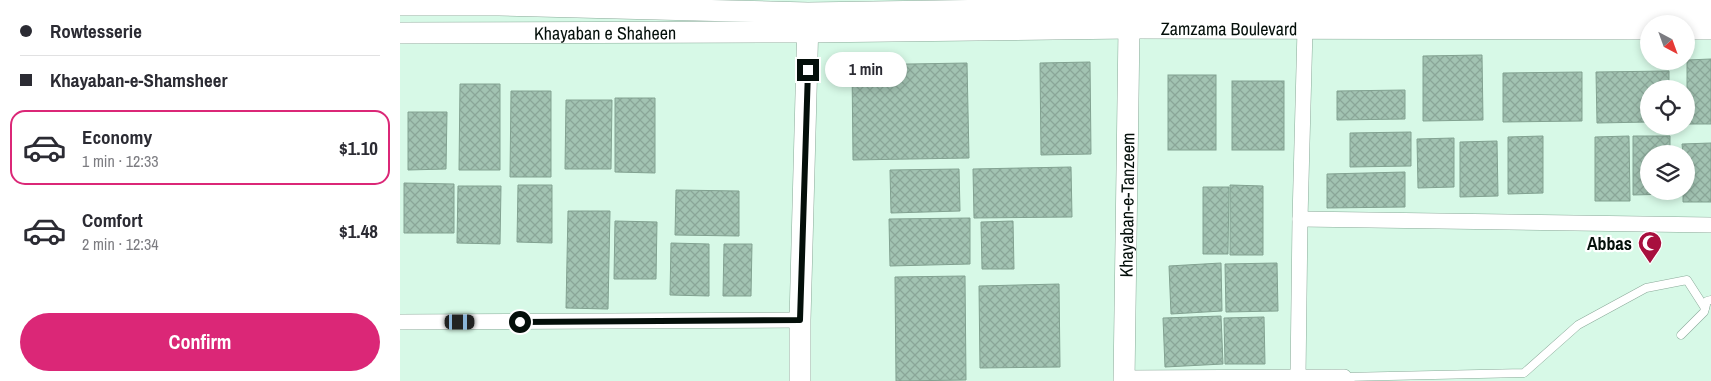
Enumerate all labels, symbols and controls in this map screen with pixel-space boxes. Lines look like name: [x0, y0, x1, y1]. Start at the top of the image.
north arrow: [1640, 15, 1695, 70]
map controls: [1640, 15, 1695, 200]
street label: Zamzama Boulevard: [1161, 16, 1297, 41]
text: Rowtesserie: [50, 18, 142, 44]
street label: Khayaban e Shaheen: [534, 20, 676, 45]
callout: 1 min: [826, 52, 908, 88]
text: 1 min: [849, 58, 883, 80]
route end: [797, 59, 819, 81]
text: Khayaban-e-Shamsheer: [50, 67, 228, 93]
button: locate: [1640, 80, 1695, 135]
text: Economy: [82, 124, 152, 150]
icon: car: [22, 125, 67, 170]
street label: Khayaban-e-Tanzeem: [1113, 132, 1140, 278]
text: $1.10: [339, 135, 378, 161]
button: layers: [1640, 145, 1695, 200]
text: 1 min · 12:33: [82, 150, 159, 172]
text: Comfort: [82, 207, 143, 233]
icon: car: [22, 208, 67, 253]
text: $1.48: [339, 218, 378, 244]
mosque icon: Abbas: [1637, 230, 1663, 264]
place label: Abbas: [1587, 231, 1632, 256]
text: 2 min · 12:34: [82, 233, 159, 255]
route start: [509, 311, 531, 333]
button: Confirm: [20, 313, 380, 371]
car: [445, 315, 475, 330]

